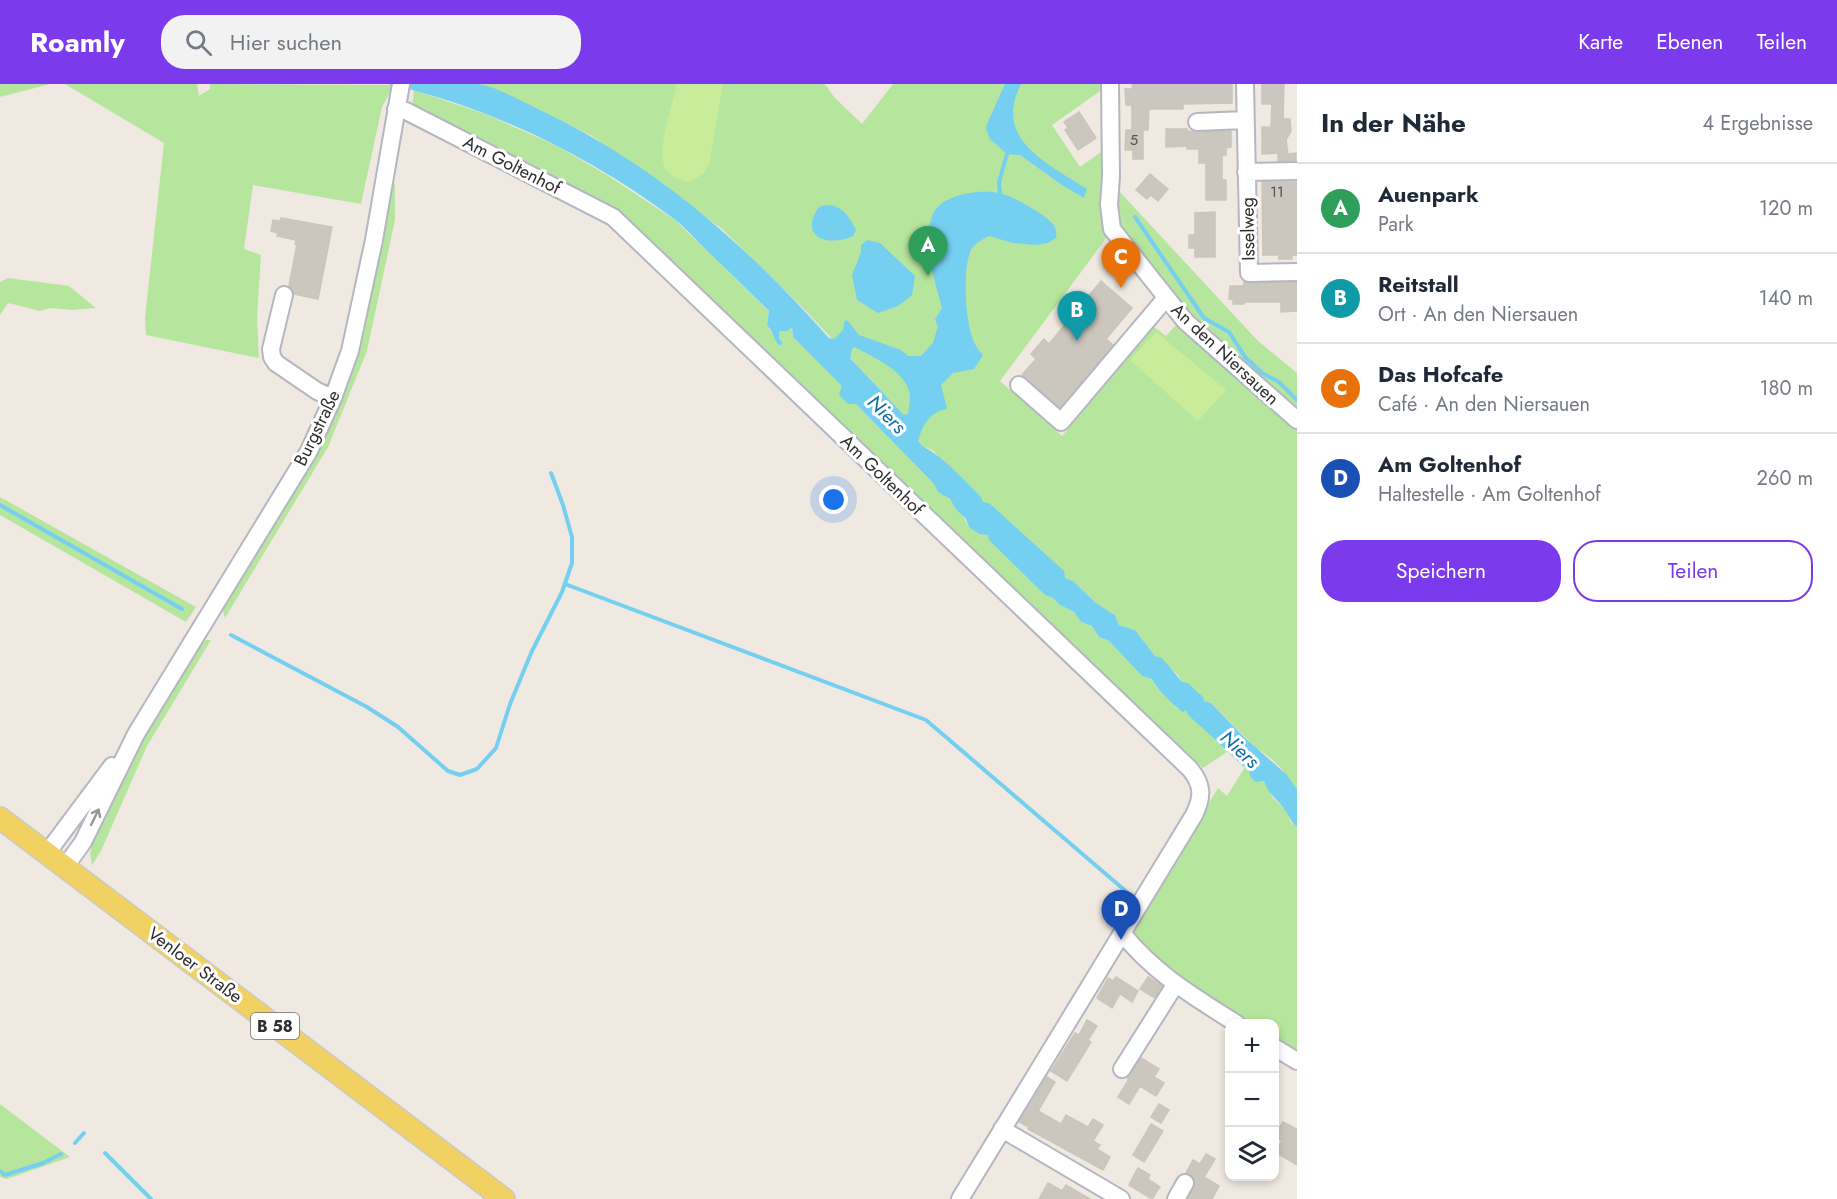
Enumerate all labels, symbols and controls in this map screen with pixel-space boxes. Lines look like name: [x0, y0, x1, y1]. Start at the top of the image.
search box: [161, 15, 581, 69]
text: Roamly: [30, 22, 125, 63]
icon: search: [182, 26, 215, 59]
text: Hier suchen: [230, 26, 342, 58]
text: Karte: [1578, 27, 1623, 57]
text: Ebenen: [1656, 27, 1723, 57]
text: Teilen: [1756, 27, 1807, 57]
text: In der Nähe: [1321, 104, 1466, 142]
text: 4 Ergebnisse: [1703, 109, 1813, 138]
street label: Am Goltenhof: [459, 129, 566, 201]
house number: 5: [1130, 129, 1138, 151]
text: Auenpark: [1378, 178, 1479, 210]
house number: 11: [1270, 181, 1284, 203]
text: A: [1333, 194, 1348, 223]
text: 120 m: [1759, 194, 1813, 223]
street label: Isselweg: [1234, 197, 1262, 261]
text: Park: [1378, 210, 1414, 239]
pin: A: [908, 226, 948, 276]
pin: C: [1102, 238, 1140, 288]
text: Reitstall: [1378, 268, 1459, 300]
text: B: [1334, 284, 1347, 313]
text: 140 m: [1759, 284, 1813, 313]
pin: B: [1058, 292, 1096, 341]
street label: An den Niersauen: [1165, 297, 1285, 411]
text: Ort · An den Niersauen: [1378, 300, 1578, 329]
text: Das Hofcafe: [1378, 358, 1503, 390]
text: C: [1333, 374, 1348, 403]
text: 180 m: [1759, 374, 1813, 403]
street label: Burgstraße: [287, 386, 347, 470]
water label: Niers: [861, 388, 913, 440]
text: Café · An den Niersauen: [1378, 390, 1590, 419]
street label: Am Goltenhof: [835, 429, 930, 522]
text: Am Goltenhof: [1378, 448, 1521, 480]
text: D: [1333, 464, 1348, 493]
text: 260 m: [1757, 464, 1813, 493]
text: Haltestelle · Am Goltenhof: [1378, 480, 1601, 509]
your location: [819, 485, 848, 514]
button: Speichern: [1321, 540, 1561, 602]
button: Teilen: [1573, 540, 1813, 602]
water label: Niers: [1213, 724, 1266, 775]
one-way arrow: [90, 808, 101, 826]
pin: D: [1102, 890, 1140, 940]
street label: Venloer Straße: [142, 921, 248, 1009]
road number: B 58: [251, 1013, 299, 1039]
map controls: [1225, 1019, 1279, 1181]
button: +: [1225, 1019, 1279, 1073]
button: −: [1225, 1073, 1279, 1127]
button: layers: [1225, 1127, 1279, 1181]

